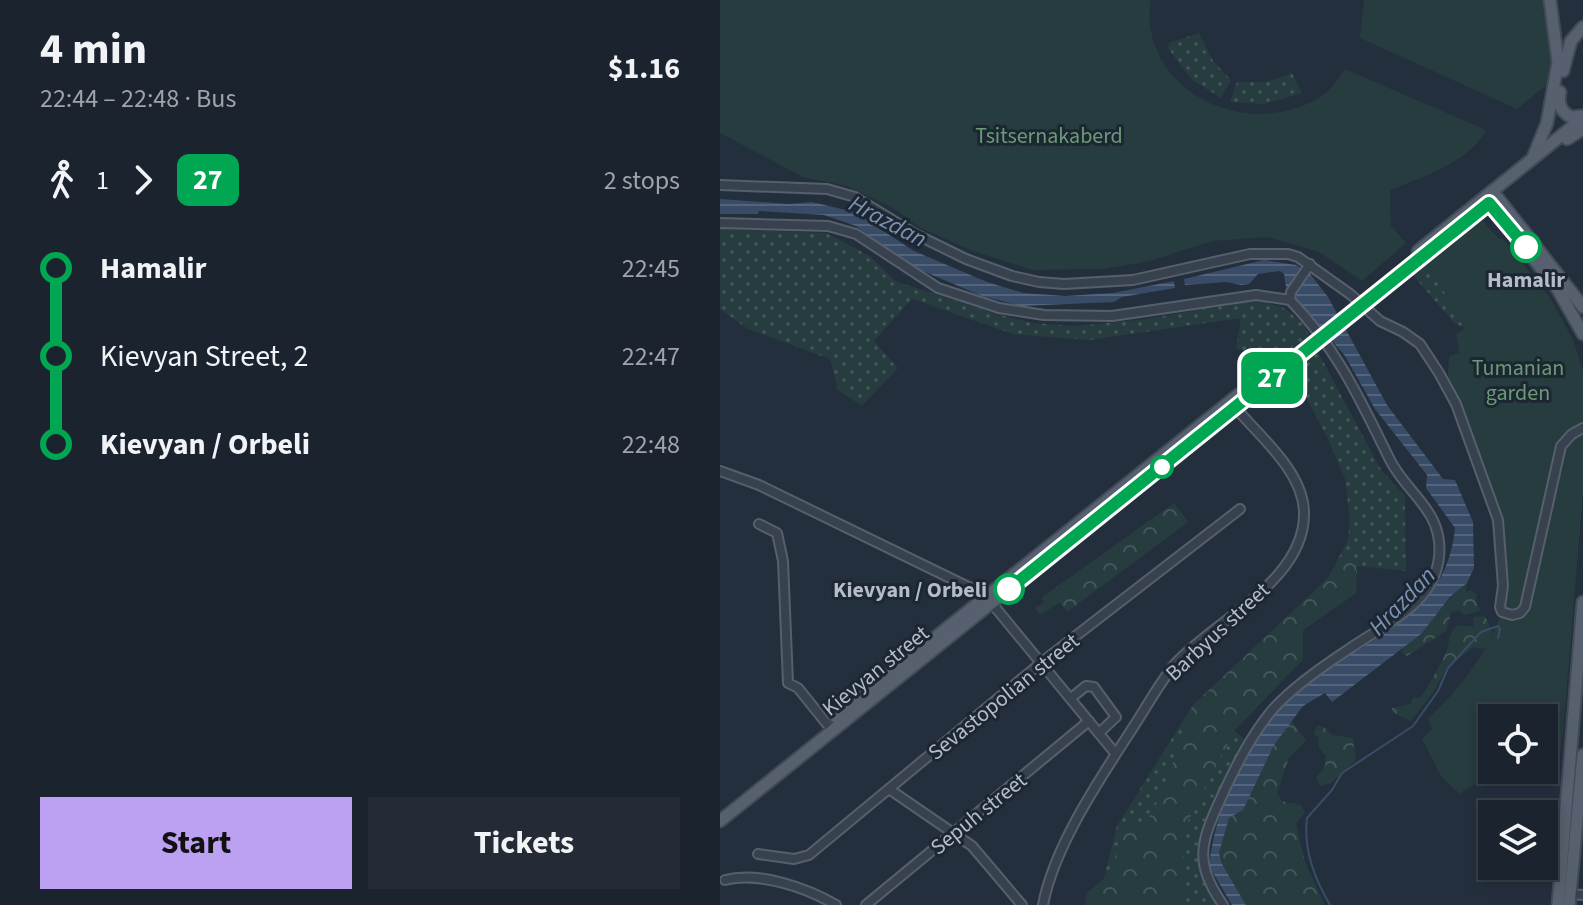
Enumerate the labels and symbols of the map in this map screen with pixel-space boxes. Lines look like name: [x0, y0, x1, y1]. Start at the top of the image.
park label: Tsitsernakaberd: [975, 120, 1123, 152]
water label: Hrazdan: [843, 186, 933, 257]
marker: Hamalir: [1511, 232, 1541, 262]
place label: Hamalir: [1487, 264, 1565, 296]
line badge: 27: [1236, 352, 1308, 404]
park label: Tumanian garden: [1472, 352, 1564, 409]
unlabelled marker: [1151, 456, 1173, 478]
water label: Hrazdan: [1361, 559, 1444, 644]
place label: Kievyan / Orbeli: [833, 574, 987, 606]
marker: Kievyan / Orbeli: [994, 574, 1024, 604]
street label: Barbyus street: [1158, 575, 1277, 689]
street label: Kievyan street: [815, 617, 936, 724]
street label: Sevastopolian street: [921, 625, 1087, 768]
street label: Sepuh street: [924, 765, 1034, 863]

